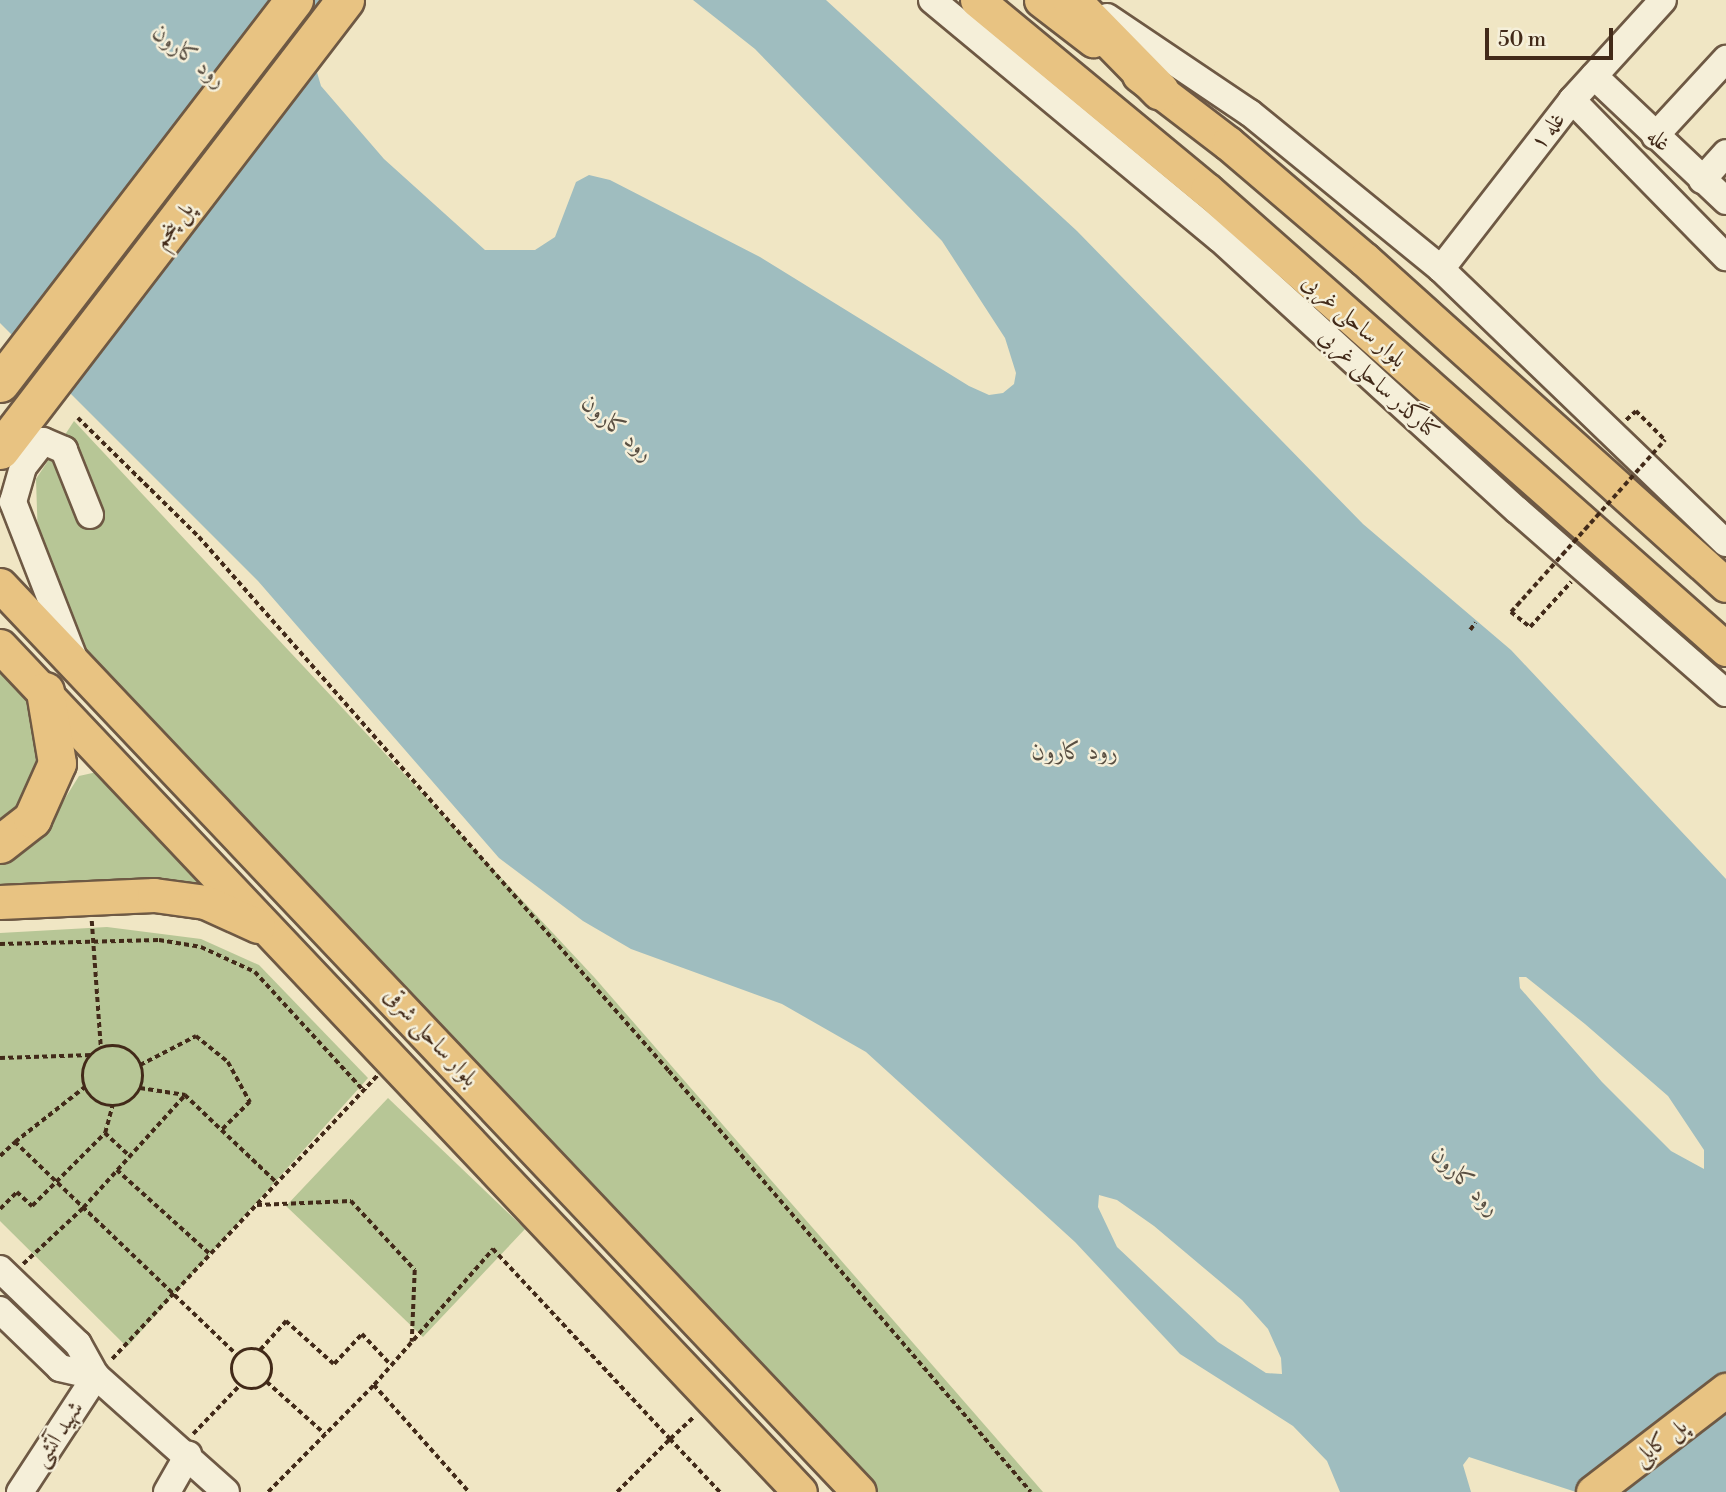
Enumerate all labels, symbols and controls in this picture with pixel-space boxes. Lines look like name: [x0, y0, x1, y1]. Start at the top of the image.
scale bar: [1488, 14, 1616, 58]
water label: رود کارون: [146, 19, 232, 95]
text: 50 m: [1498, 27, 1546, 53]
street label: غله ۱: [1525, 106, 1571, 156]
street label: غله: [1641, 122, 1677, 158]
street label: پل پنجم: [146, 196, 200, 254]
street label: بلوار ساحلی غربی: [1296, 268, 1412, 374]
street label: کنارگذر ساحلی غربی: [1313, 323, 1445, 445]
water label: رود کارون: [575, 390, 659, 468]
water label: رود کارون: [1032, 739, 1118, 767]
street label: بلوار ساحلی شرقی: [378, 982, 484, 1092]
water label: رود کارون: [1424, 1141, 1506, 1223]
street label: شهید آتشی: [26, 1396, 90, 1472]
street label: پل کابلی: [1627, 1412, 1693, 1472]

